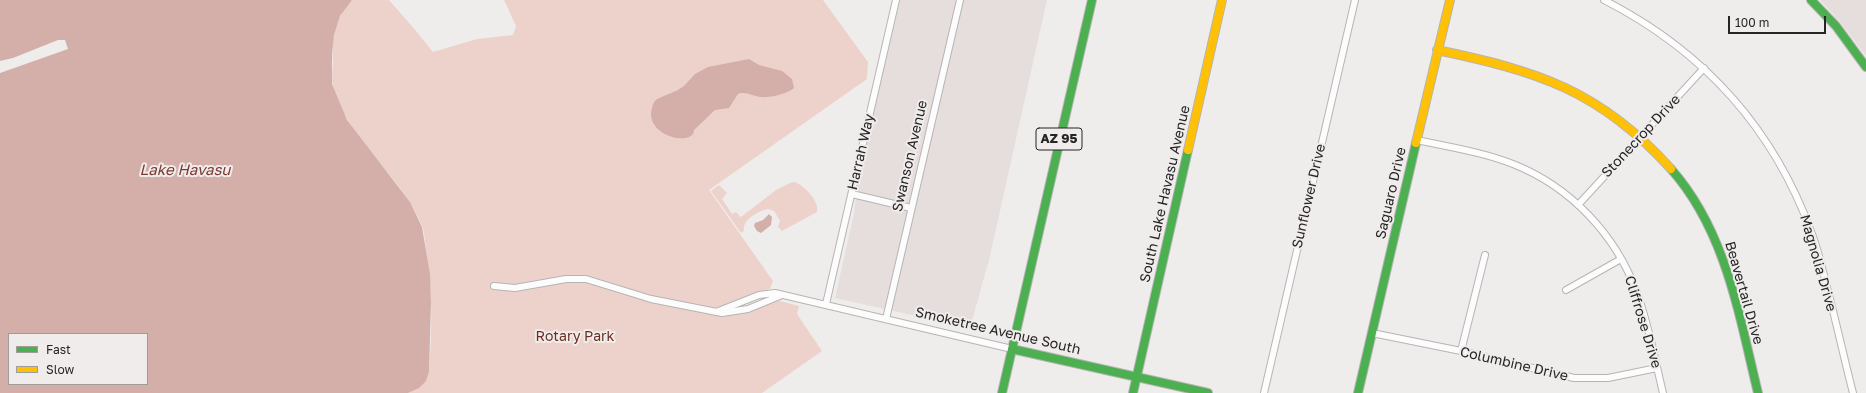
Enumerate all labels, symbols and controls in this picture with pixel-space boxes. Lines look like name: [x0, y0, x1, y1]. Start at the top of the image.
scale bar: [1730, 8, 1828, 34]
text: 100 m: [1735, 15, 1769, 30]
street label: Stonecrop Drive: [1598, 91, 1684, 181]
street label: Swanson Avenue: [889, 99, 931, 213]
street label: South Lake Havasu Avenue: [1136, 104, 1194, 284]
street label: Harrah Way: [844, 112, 878, 192]
road number: AZ 95: [1036, 128, 1082, 150]
street label: Sunflower Drive: [1289, 142, 1329, 250]
street label: Saguaro Drive: [1372, 145, 1410, 241]
water label: Lake Havasu: [140, 161, 230, 179]
street label: Magnolia Drive: [1796, 213, 1840, 313]
street label: Beavertail Drive: [1721, 240, 1767, 346]
street label: Cliffrose Drive: [1621, 274, 1665, 370]
street label: Smoketree Avenue South: [914, 304, 1082, 358]
park label: Rotary Park: [536, 329, 614, 345]
legend: [8, 333, 148, 385]
text: Fast: [46, 342, 71, 357]
street label: Columbine Drive: [1458, 343, 1570, 385]
text: Slow: [46, 362, 74, 377]

